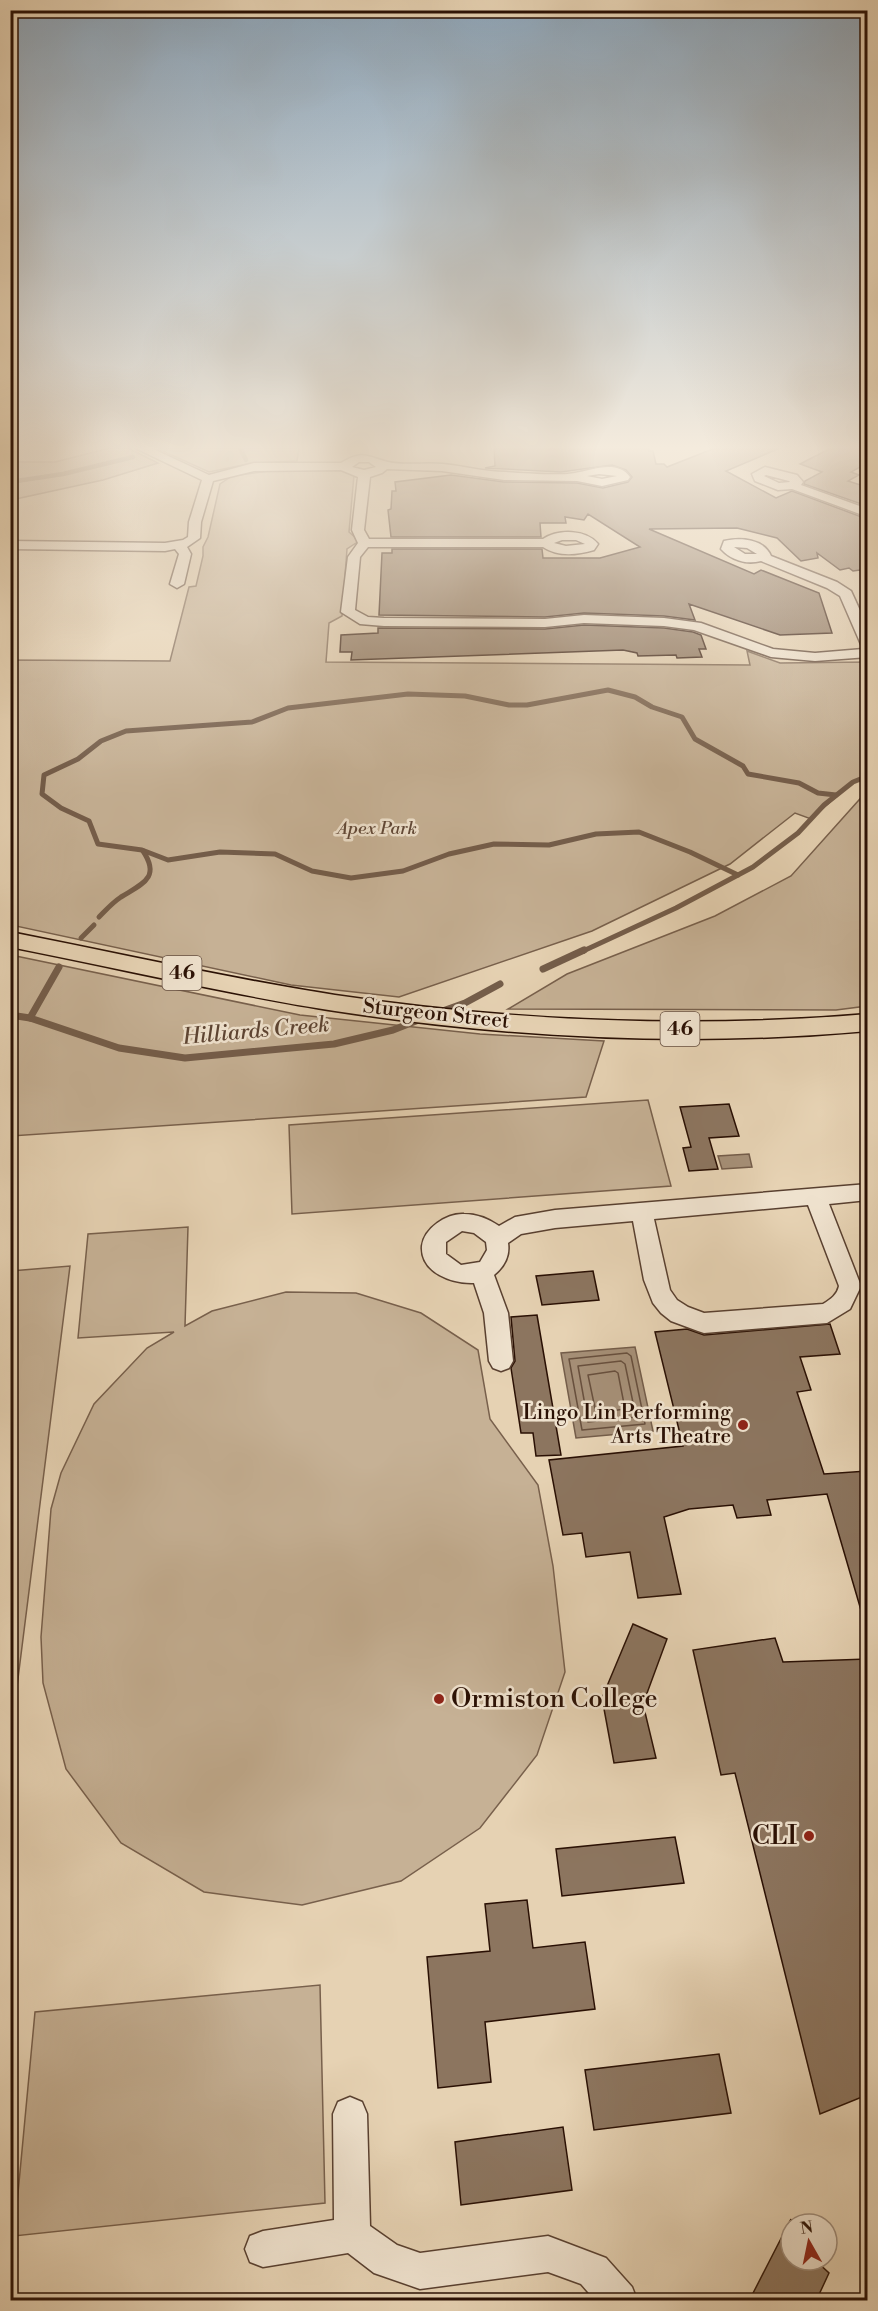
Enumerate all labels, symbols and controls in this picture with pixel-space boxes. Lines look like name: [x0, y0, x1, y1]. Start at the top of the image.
park label: Apex Park: [335, 817, 417, 840]
road number: 46: [162, 956, 201, 990]
street label: Sturgeon Street: [361, 993, 511, 1035]
water label: Hilliards Creek: [180, 1011, 331, 1051]
road number: 46: [660, 1012, 700, 1046]
place label: Lingo Lin Performing Arts Theatre: [523, 1400, 731, 1450]
marker: Lingo Lin Performing Arts Theatre: [736, 1418, 750, 1432]
place label: Ormiston College: [451, 1683, 658, 1715]
marker: Ormiston College: [432, 1692, 446, 1706]
place label: CLI: [752, 1820, 797, 1852]
marker: CLI: [802, 1829, 816, 1843]
north arrow: [779, 2212, 839, 2272]
text: N: [799, 2217, 815, 2239]

